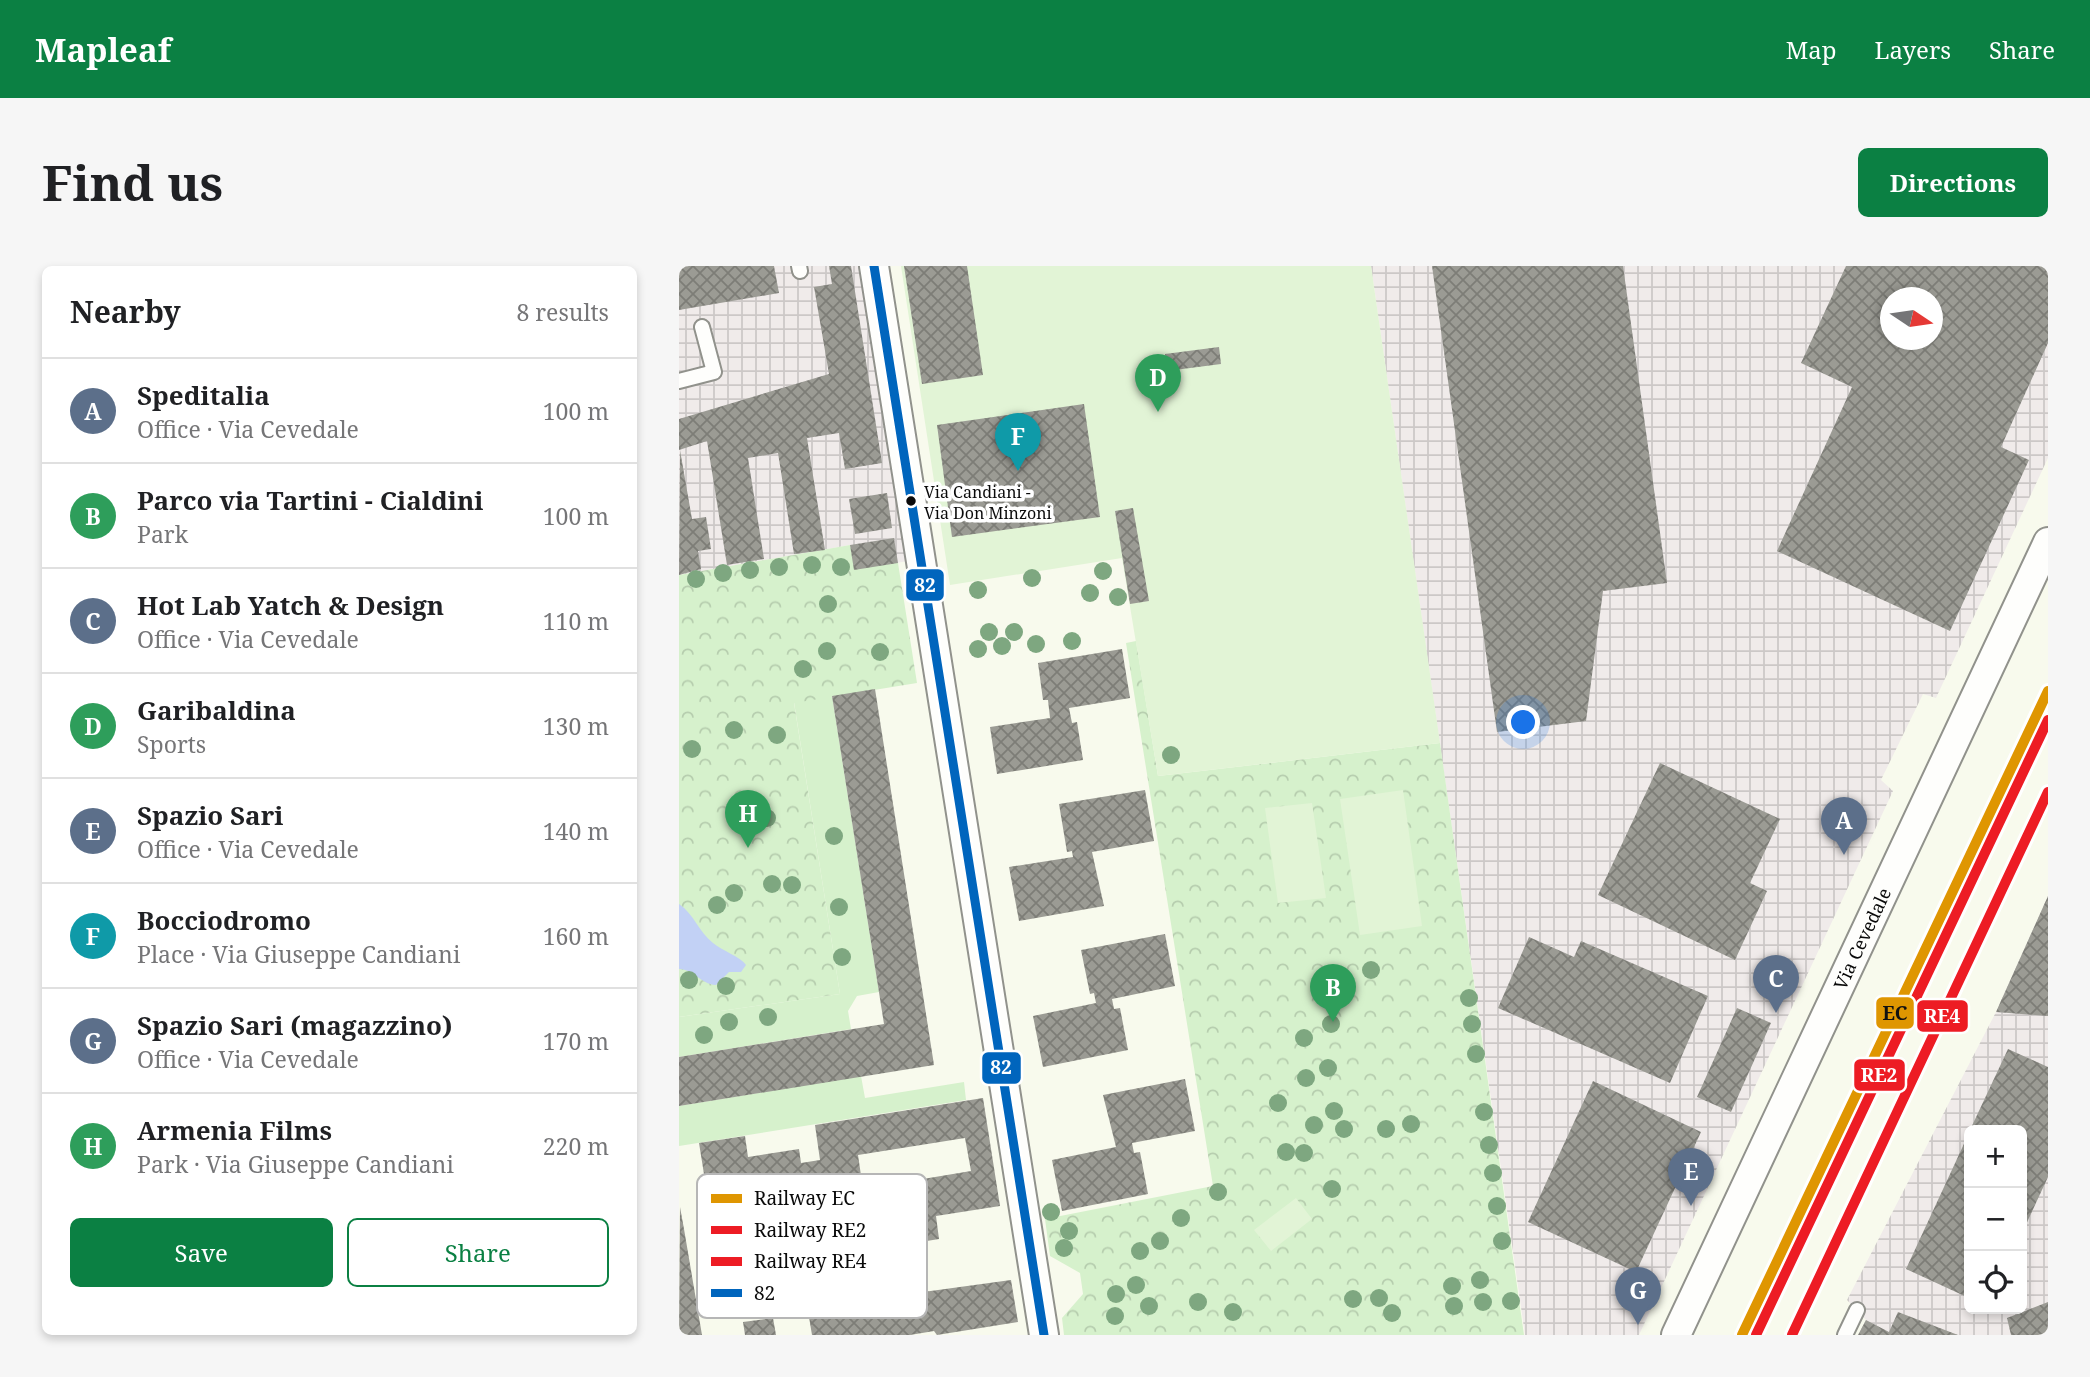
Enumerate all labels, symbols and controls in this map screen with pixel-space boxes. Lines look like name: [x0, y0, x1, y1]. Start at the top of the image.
text: Mapleaf: [35, 27, 171, 72]
text: Map: [1786, 33, 1837, 66]
text: Layers: [1875, 33, 1951, 66]
text: Share: [1989, 33, 2055, 66]
button: Directions: [1858, 148, 2048, 217]
text: Find us: [42, 149, 223, 215]
north arrow: [1880, 287, 1943, 350]
text: Nearby: [70, 291, 181, 332]
text: 8 results: [516, 296, 609, 328]
pin: D: [1135, 354, 1181, 412]
text: Speditalia: [137, 377, 270, 413]
text: A: [84, 395, 102, 427]
text: 100 m: [543, 395, 609, 427]
text: Office · Via Cevedale: [137, 413, 359, 445]
pin: F: [995, 413, 1041, 471]
place label: Via Candiani - Via Don Minzoni: [924, 481, 1052, 524]
text: Parco via Tartini - Cialdini: [137, 482, 483, 518]
marker: Via Candiani - Via Don Minzoni: [904, 494, 918, 508]
text: B: [85, 500, 101, 532]
text: 100 m: [543, 500, 609, 532]
text: Park: [137, 518, 188, 550]
line badge: 82: [905, 568, 945, 602]
text: 82: [914, 572, 936, 598]
text: Hot Lab Yatch & Design: [137, 587, 444, 623]
text: C: [85, 605, 101, 637]
text: 110 m: [543, 605, 609, 637]
text: Office · Via Cevedale: [137, 623, 359, 655]
text: Garibaldina: [137, 692, 296, 728]
your location: [1506, 705, 1540, 739]
text: D: [84, 710, 102, 742]
text: 130 m: [543, 710, 609, 742]
text: Sports: [137, 728, 206, 760]
pin: H: [725, 790, 771, 848]
text: Spazio Sari: [137, 797, 283, 833]
pin: A: [1821, 797, 1867, 855]
text: E: [85, 815, 101, 847]
text: 140 m: [543, 815, 609, 847]
text: Office · Via Cevedale: [137, 833, 359, 865]
street label: Via Cevedale: [1828, 884, 1896, 993]
text: Bocciodromo: [137, 902, 311, 938]
text: F: [86, 920, 100, 952]
text: 160 m: [543, 920, 609, 952]
text: Place · Via Giuseppe Candiani: [137, 938, 460, 970]
pin: C: [1753, 955, 1799, 1013]
pin: B: [1310, 964, 1356, 1022]
line badge: EC: [1875, 996, 1915, 1030]
line badge: RE4: [1916, 999, 1969, 1033]
text: EC: [1882, 1000, 1908, 1026]
text: RE4: [1924, 1003, 1961, 1029]
text: Spazio Sari (magazzino): [137, 1007, 452, 1043]
text: G: [84, 1025, 102, 1057]
text: 170 m: [543, 1025, 609, 1057]
text: Office · Via Cevedale: [137, 1043, 359, 1075]
line badge: 82: [981, 1051, 1022, 1085]
text: 82: [990, 1054, 1012, 1080]
line badge: RE2: [1853, 1058, 1906, 1092]
text: RE2: [1861, 1062, 1897, 1088]
text: Armenia Films: [137, 1112, 332, 1148]
map controls: [1964, 1125, 2027, 1314]
button: +: [1964, 1125, 2027, 1188]
text: H: [84, 1130, 102, 1162]
text: 220 m: [543, 1130, 609, 1162]
text: Park · Via Giuseppe Candiani: [137, 1148, 454, 1180]
pin: E: [1668, 1148, 1714, 1206]
legend: [697, 1174, 927, 1318]
text: Railway EC: [754, 1185, 855, 1211]
button: −: [1964, 1188, 2027, 1251]
text: Railway RE2: [754, 1217, 866, 1243]
button: Save: [70, 1218, 333, 1287]
button: Share: [347, 1218, 609, 1287]
text: Railway RE4: [754, 1248, 867, 1274]
button: locate: [1964, 1251, 2027, 1314]
pin: G: [1615, 1267, 1661, 1325]
text: 82: [754, 1280, 775, 1306]

